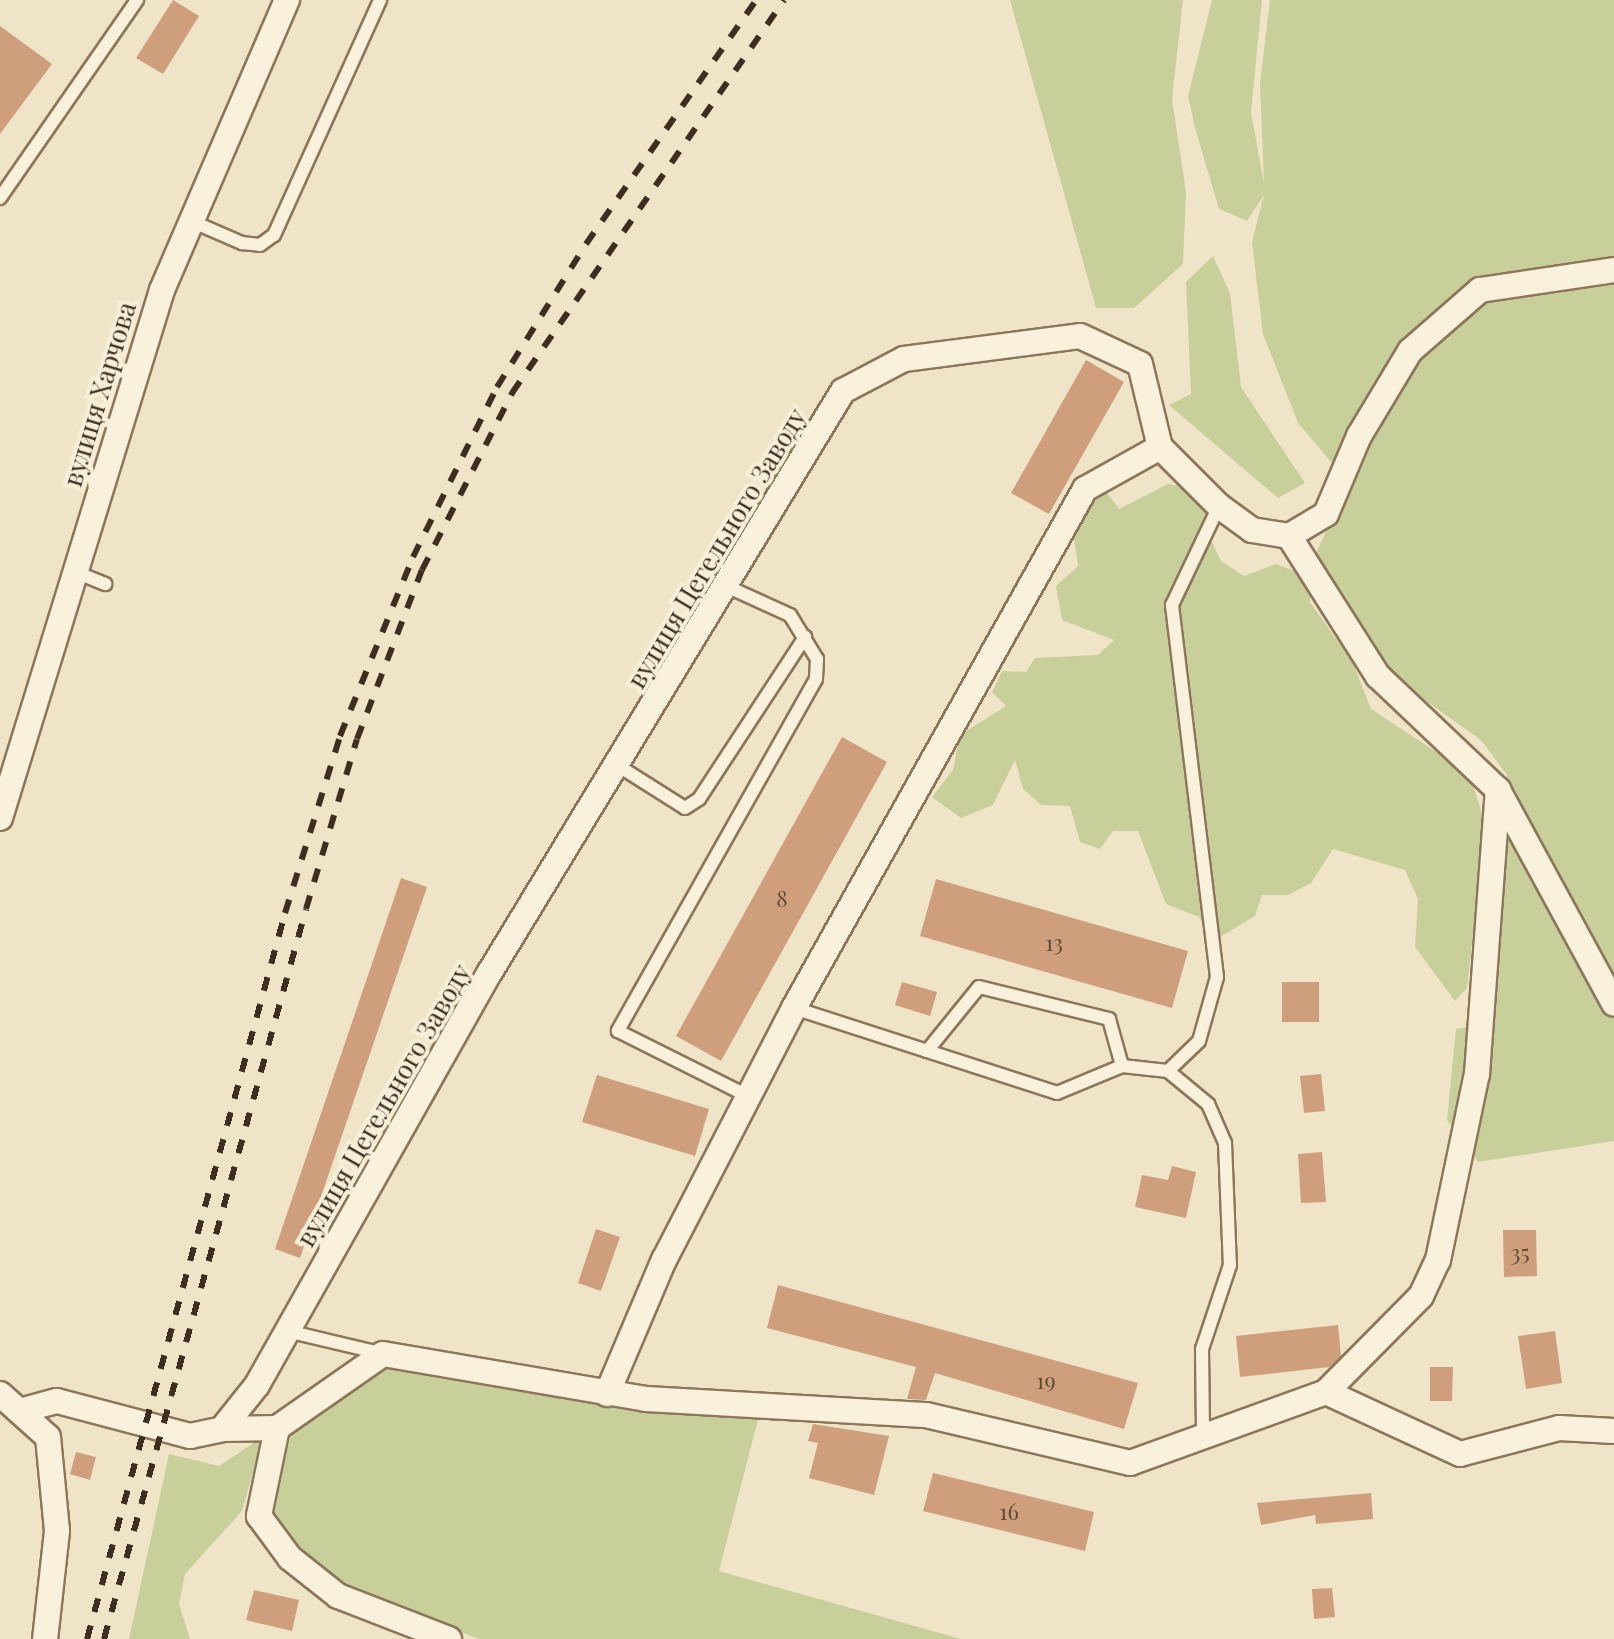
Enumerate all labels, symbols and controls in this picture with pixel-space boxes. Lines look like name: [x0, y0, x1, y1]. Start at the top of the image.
street label: вулиця Харчова: [56, 298, 142, 490]
street label: вулиця Цегельного Заводу: [620, 402, 812, 694]
house number: 8: [776, 886, 788, 912]
house number: 13: [1045, 930, 1063, 956]
street label: вулиця Цегельного Заводу: [289, 958, 477, 1252]
house number: 35: [1510, 1240, 1530, 1266]
house number: 19: [1036, 1368, 1056, 1394]
house number: 16: [999, 1499, 1019, 1525]

